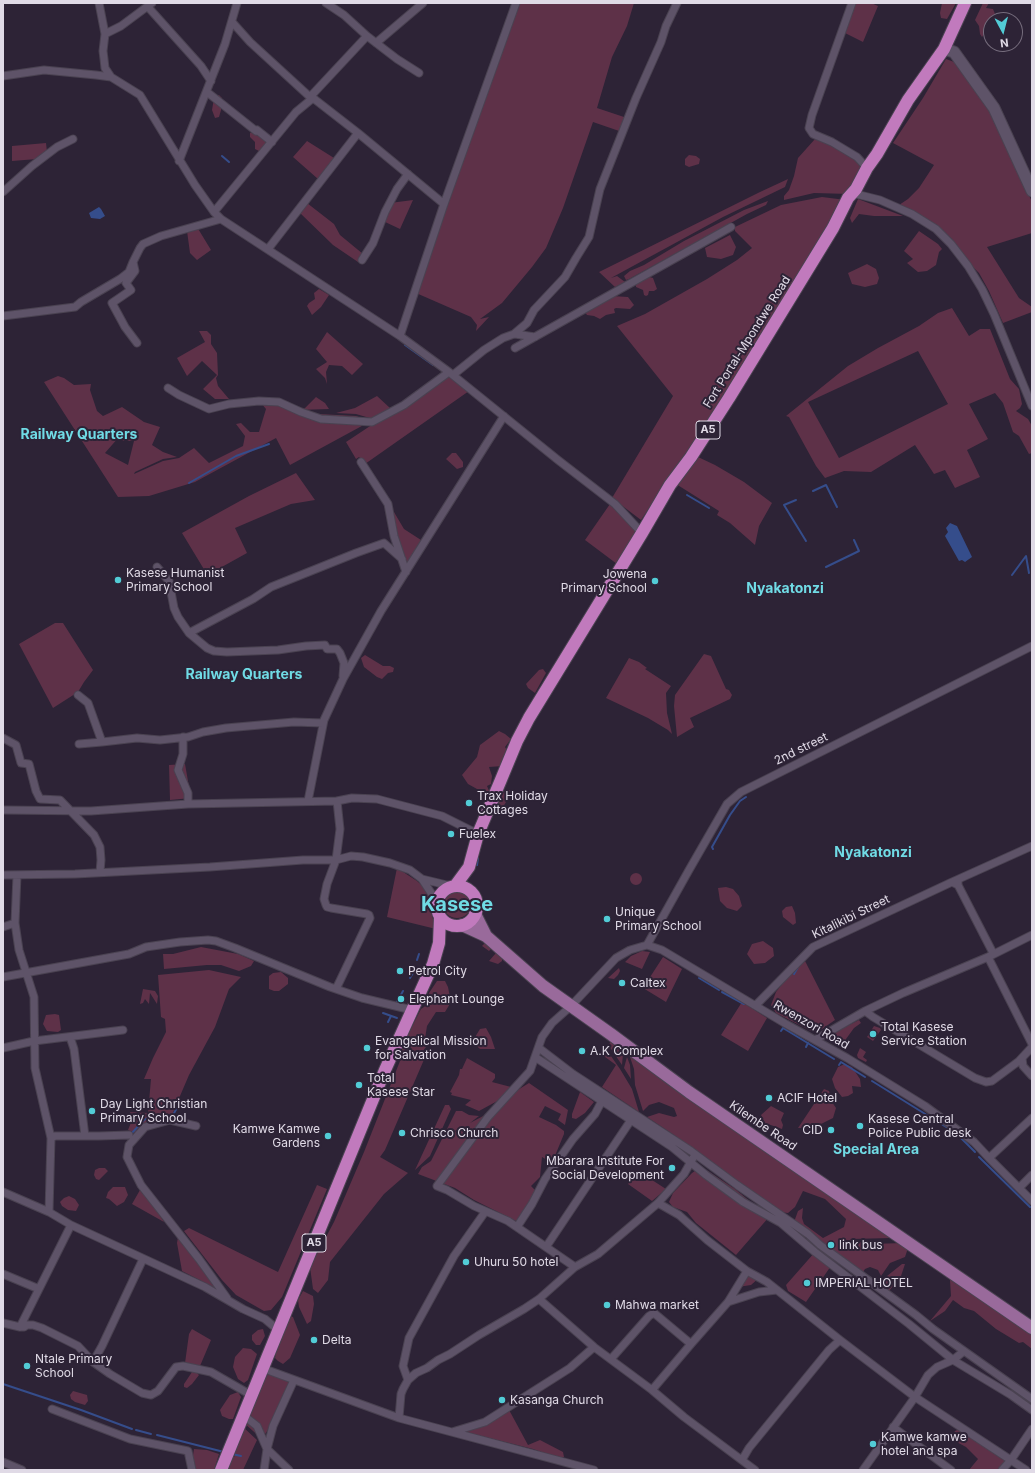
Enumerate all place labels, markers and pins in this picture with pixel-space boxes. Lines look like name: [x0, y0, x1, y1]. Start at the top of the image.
place label: Kasese Humanist Primary School: [126, 566, 224, 594]
place label: Jowena Primary School: [561, 567, 647, 595]
marker: Kasese Humanist Primary School: [113, 575, 123, 585]
marker: Jowena Primary School: [650, 576, 660, 586]
place label: Trax Holiday Cottages: [477, 789, 548, 817]
marker: Trax Holiday Cottages: [464, 798, 474, 808]
place label: Fuelex: [459, 827, 496, 841]
marker: Fuelex: [446, 829, 456, 839]
place label: Unique Primary School: [615, 905, 701, 933]
marker: Unique Primary School: [602, 914, 612, 924]
place label: Petrol City: [408, 964, 467, 978]
marker: Petrol City: [395, 966, 405, 976]
place label: Caltex: [630, 976, 666, 990]
marker: Caltex: [617, 978, 627, 988]
place label: Elephant Lounge: [409, 992, 504, 1006]
marker: Elephant Lounge: [396, 994, 406, 1004]
place label: Total Kasese Service Station: [881, 1020, 967, 1048]
marker: Total Kasese Service Station: [868, 1029, 878, 1039]
place label: Evangelical Mission for Salvation: [375, 1034, 486, 1062]
marker: Evangelical Mission for Salvation: [362, 1043, 372, 1053]
place label: A.K Complex: [590, 1044, 663, 1058]
marker: A.K Complex: [577, 1046, 587, 1056]
place label: Total Kasese Star: [367, 1071, 435, 1099]
marker: Total Kasese Star: [354, 1080, 364, 1090]
place label: ACIF Hotel: [777, 1091, 837, 1105]
marker: ACIF Hotel: [764, 1093, 774, 1103]
place label: Day Light Christian Primary School: [100, 1097, 207, 1125]
marker: Day Light Christian Primary School: [87, 1106, 97, 1116]
place label: Kasese Central Police Public desk: [868, 1112, 971, 1140]
marker: Kasese Central Police Public desk: [855, 1121, 865, 1131]
place label: Kamwe Kamwe Gardens: [233, 1122, 320, 1150]
place label: CID: [802, 1123, 823, 1137]
marker: CID: [826, 1125, 836, 1135]
place label: Chrisco Church: [410, 1126, 498, 1140]
marker: Chrisco Church: [397, 1128, 407, 1138]
marker: Kamwe Kamwe Gardens: [323, 1131, 333, 1141]
place label: Mbarara Institute For Social Development: [546, 1154, 664, 1182]
marker: Mbarara Institute For Social Development: [667, 1163, 677, 1173]
place label: link bus: [839, 1238, 883, 1252]
marker: link bus: [826, 1240, 836, 1250]
place label: Uhuru 50 hotel: [474, 1255, 558, 1269]
marker: Uhuru 50 hotel: [461, 1257, 471, 1267]
place label: IMPERIAL HOTEL: [815, 1276, 913, 1290]
marker: IMPERIAL HOTEL: [802, 1278, 812, 1288]
place label: Mahwa market: [615, 1298, 699, 1312]
marker: Mahwa market: [602, 1300, 612, 1310]
place label: Delta: [322, 1333, 351, 1347]
marker: Delta: [309, 1335, 319, 1345]
place label: Ntale Primary School: [35, 1352, 112, 1380]
marker: Ntale Primary School: [22, 1361, 32, 1371]
place label: Kasanga Church: [510, 1393, 604, 1407]
marker: Kasanga Church: [497, 1395, 507, 1405]
place label: Kamwe kamwe hotel and spa: [881, 1430, 967, 1458]
marker: Kamwe kamwe hotel and spa: [868, 1439, 878, 1449]

